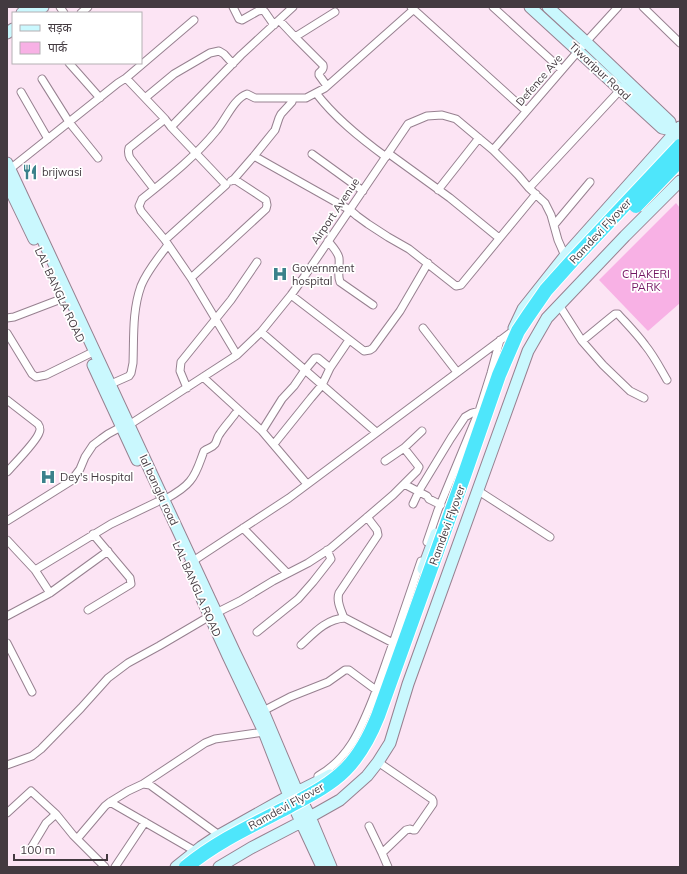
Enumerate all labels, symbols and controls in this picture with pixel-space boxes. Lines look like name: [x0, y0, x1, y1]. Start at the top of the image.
legend: [12, 12, 142, 64]
text: सड़क: [48, 20, 73, 35]
street label: Tiwaripur Road: [566, 39, 634, 103]
text: पार्क: [48, 40, 68, 55]
street label: Defence Ave: [513, 51, 565, 109]
restaurant icon: brijwasi: [21, 163, 39, 181]
place label: brijwasi: [42, 165, 82, 179]
street label: Airport Avenue: [308, 175, 362, 247]
street label: Ramdevi Flyover: [566, 195, 634, 267]
street label: LAL BANGLA ROAD: [32, 245, 88, 345]
place label: Government hospital: [292, 261, 355, 288]
hospital icon: Government hospital: [271, 265, 289, 283]
park label: CHAKERI PARK: [622, 267, 670, 294]
street label: lal bangla road: [136, 452, 182, 528]
hospital icon: Dey's Hospital: [39, 468, 57, 486]
place label: Dey's Hospital: [60, 470, 133, 484]
street label: Ramdevi Flyover: [426, 483, 468, 567]
street label: LAL BANGLA ROAD: [170, 539, 224, 639]
street label: Ramdevi Flyover: [246, 779, 326, 833]
scale bar: [14, 836, 107, 862]
text: 100 m: [20, 842, 55, 857]

